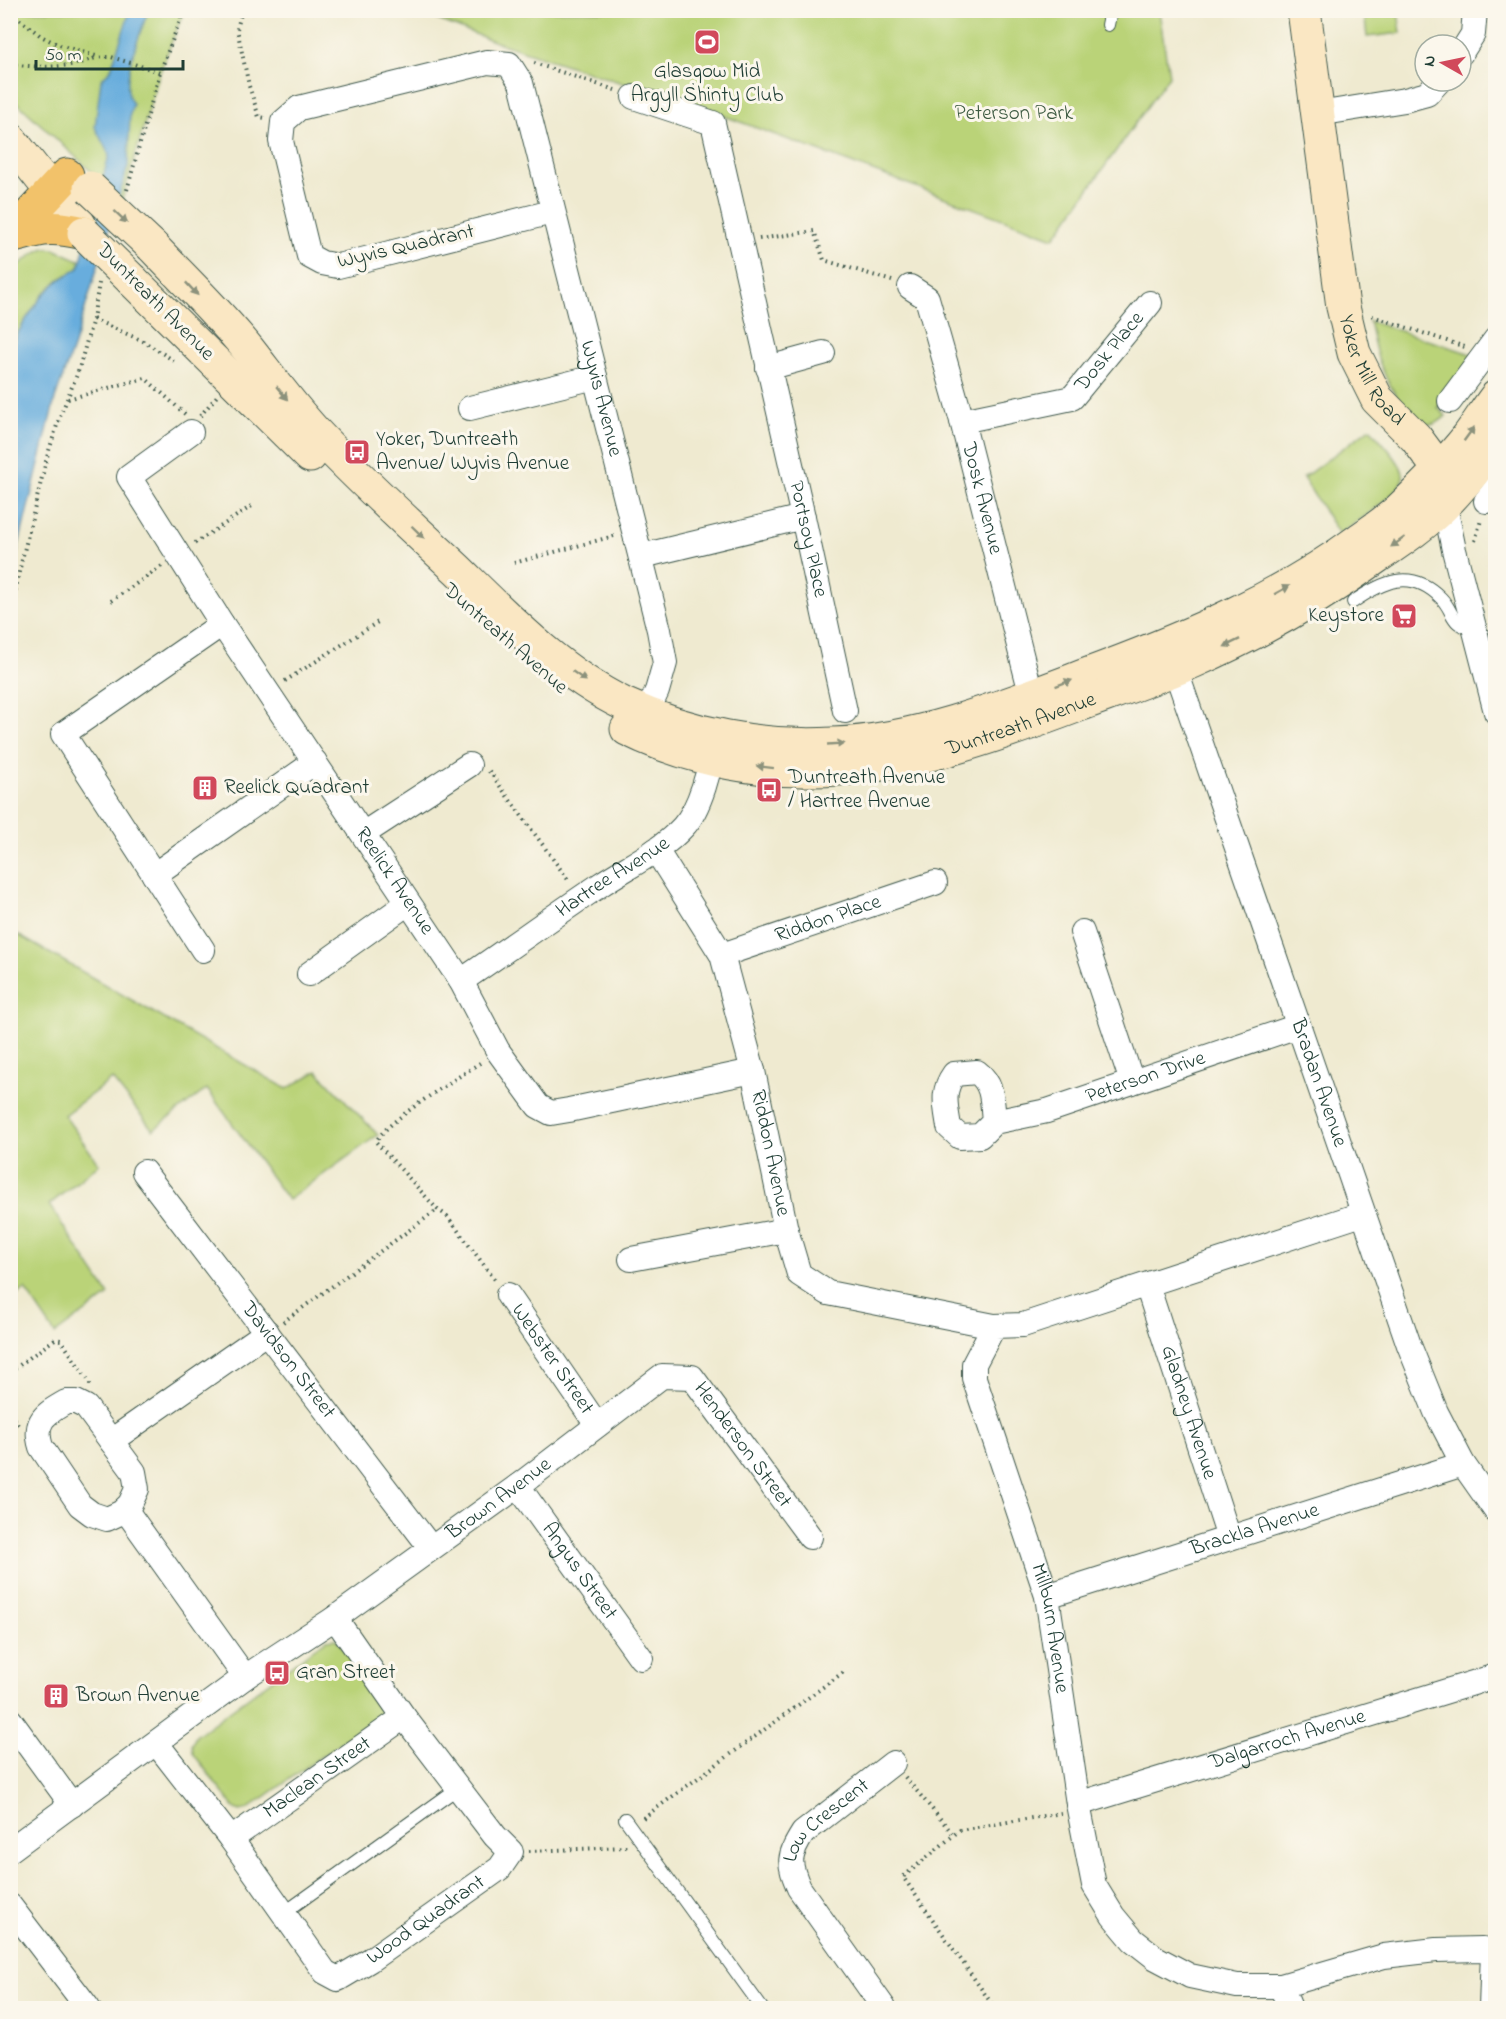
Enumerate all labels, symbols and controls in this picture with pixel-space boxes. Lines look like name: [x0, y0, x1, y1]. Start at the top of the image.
sports icon: Glasgow Mid Argyll Shinty Club: [692, 27, 722, 57]
scale bar: [36, 33, 183, 71]
north arrow: [1413, 33, 1473, 93]
text: 50 m: [45, 43, 82, 69]
text: N: [1417, 54, 1443, 68]
place label: Glasgow Mid Argyll Shinty Club: [631, 57, 783, 113]
park label: Peterson Park: [955, 99, 1074, 129]
one-way arrow: [114, 210, 129, 224]
street label: Wyvis Quadrant: [335, 217, 478, 279]
street label: Duntreath Avenue: [88, 235, 222, 369]
one-way arrow: [185, 281, 198, 296]
street label: Dosk Place: [1067, 305, 1152, 399]
street label: Yoker Mill Road: [1330, 312, 1412, 434]
street label: Wyvis Avenue: [572, 337, 630, 460]
one-way arrow: [275, 385, 288, 401]
place label: Yoker, Duntreath Avenue/ Wyvis Avenue: [376, 425, 570, 481]
one-way arrow: [1462, 427, 1474, 442]
bus stop icon: Yoker, Duntreath Avenue/ Wyvis Avenue: [342, 437, 372, 467]
street label: Dosk Avenue: [953, 438, 1010, 558]
street label: Portsoy Place: [780, 478, 835, 601]
one-way arrow: [411, 525, 426, 539]
one-way arrow: [1391, 536, 1407, 548]
street label: Duntreath Avenue: [435, 575, 575, 702]
one-way arrow: [1273, 585, 1290, 595]
place label: Keystore: [1308, 601, 1385, 633]
supermarket icon: Keystore: [1389, 601, 1419, 631]
one-way arrow: [1223, 638, 1240, 647]
one-way arrow: [571, 670, 587, 681]
one-way arrow: [1055, 678, 1073, 687]
street label: Duntreath Avenue: [941, 685, 1101, 765]
one-way arrow: [826, 739, 845, 749]
one-way arrow: [755, 762, 774, 771]
place label: Duntreath Avenue / Hartree Avenue: [787, 763, 946, 817]
building icon: Reelick Quadrant: [190, 773, 220, 803]
place label: Reelick Quadrant: [224, 773, 369, 803]
bus stop icon: Duntreath Avenue / Hartree Avenue: [754, 775, 784, 805]
street label: Reelick Avenue: [347, 821, 442, 942]
street label: Hartree Avenue: [550, 829, 677, 926]
street label: Riddon Place: [771, 887, 886, 951]
street label: Bradan Avenue: [1282, 1014, 1355, 1152]
street label: Peterson Drive: [1082, 1043, 1210, 1112]
street label: Riddon Avenue: [742, 1087, 798, 1220]
street label: Davidson Street: [233, 1295, 342, 1425]
street label: Webster Street: [503, 1298, 601, 1421]
street label: Gladney Avenue: [1153, 1342, 1224, 1484]
street label: Henderson Street: [686, 1376, 799, 1514]
street label: Brown Avenue: [439, 1450, 558, 1548]
street label: Brackla Avenue: [1186, 1495, 1324, 1565]
street label: Angus Street: [534, 1516, 624, 1626]
street label: Millburn Avenue: [1022, 1560, 1076, 1696]
bus stop icon: Gran Street: [262, 1658, 292, 1688]
place label: Gran Street: [296, 1658, 396, 1688]
building icon: Brown Avenue: [41, 1681, 71, 1711]
place label: Brown Avenue: [75, 1681, 200, 1711]
street label: Dalgarroch Avenue: [1204, 1702, 1370, 1778]
street label: Maclean Street: [257, 1729, 378, 1827]
street label: Low Crescent: [776, 1771, 876, 1864]
street label: Wood Quadrant: [361, 1868, 492, 1973]

